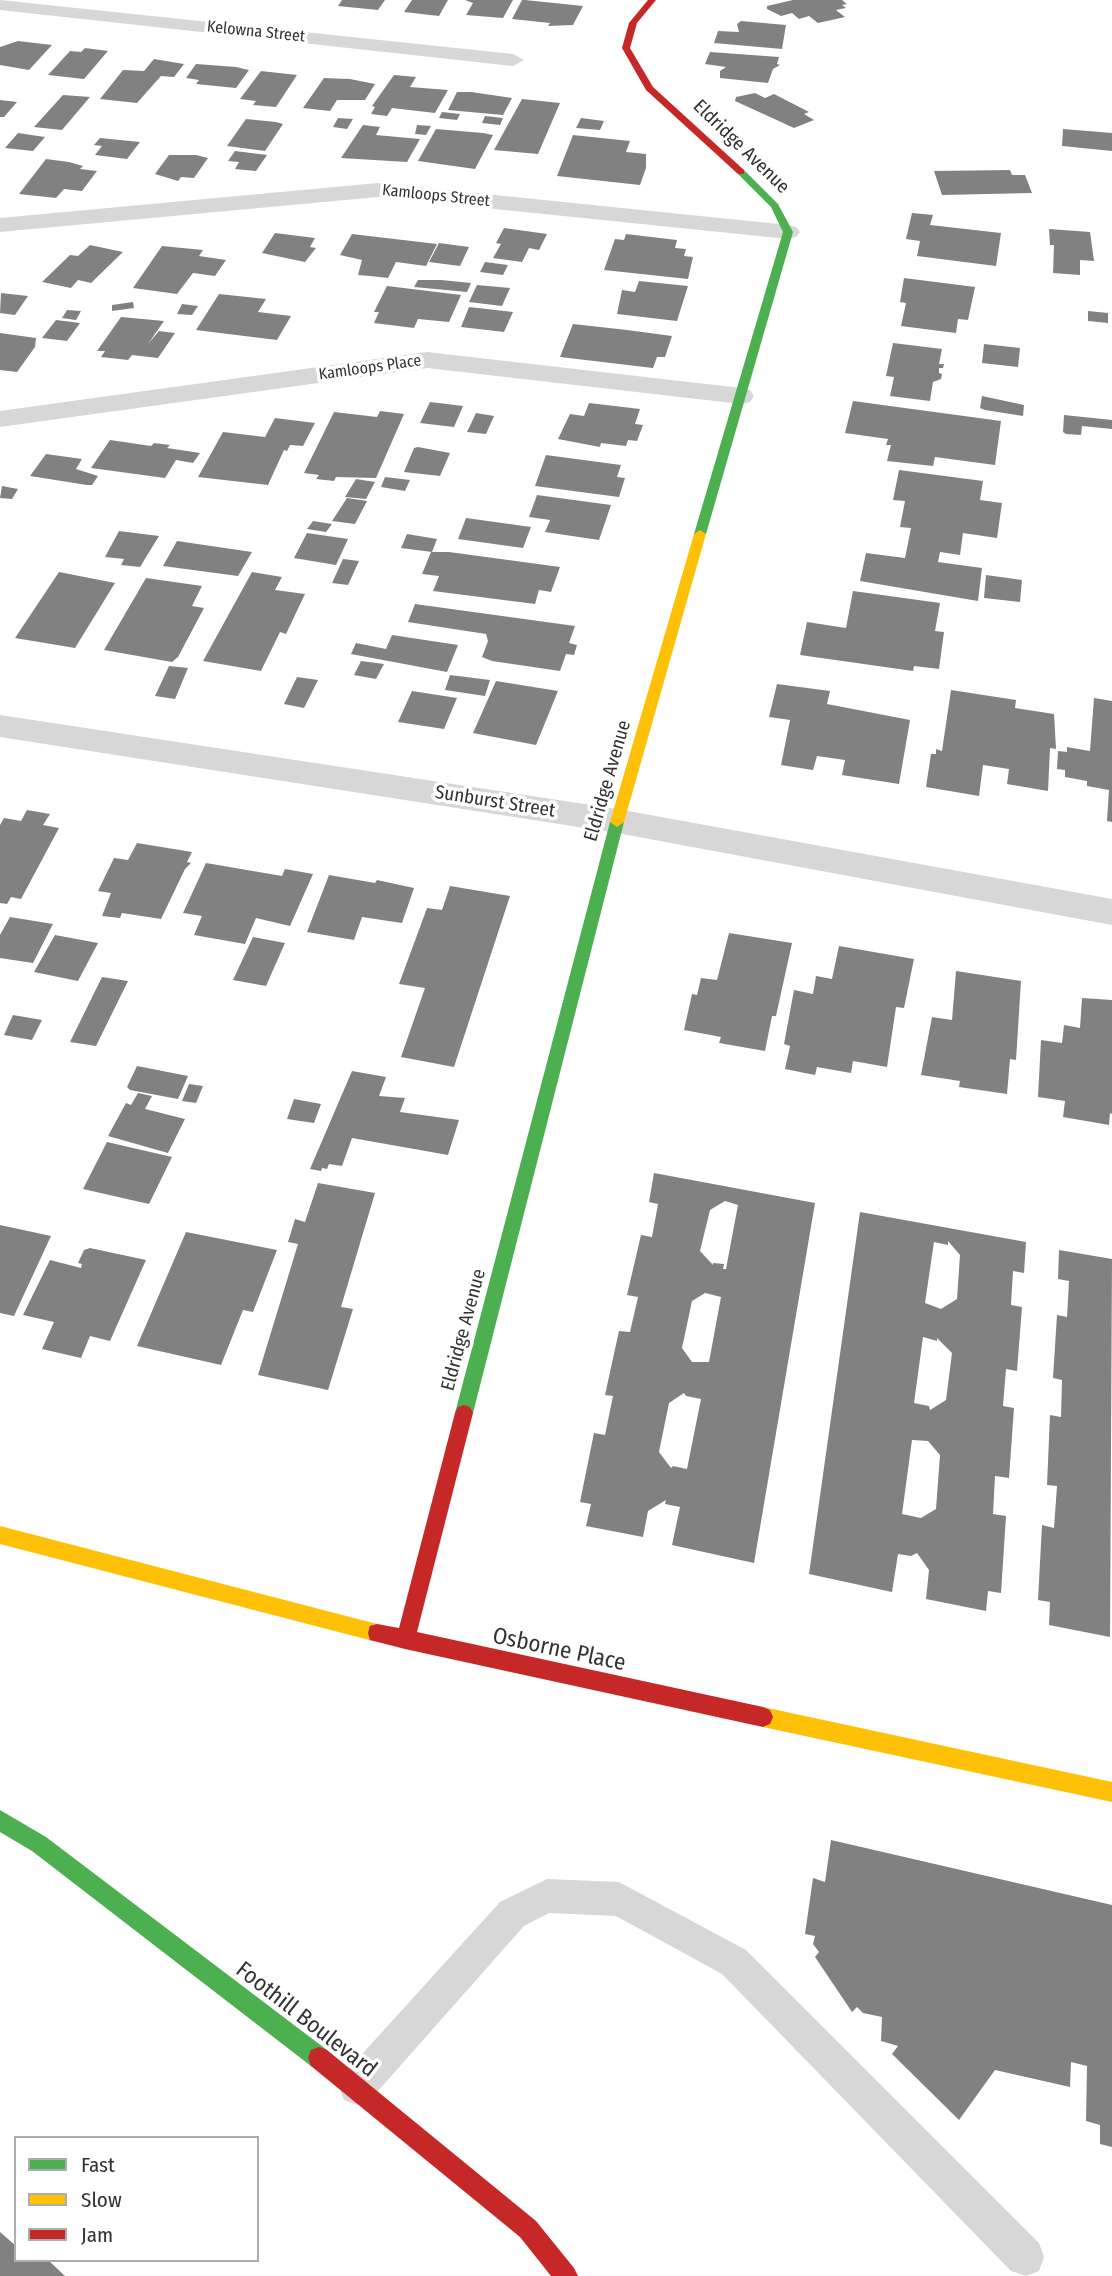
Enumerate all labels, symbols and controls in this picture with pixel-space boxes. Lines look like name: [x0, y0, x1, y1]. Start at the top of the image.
street label: Kelowna Street: [206, 17, 306, 47]
street label: Eldridge Avenue: [688, 95, 794, 199]
street label: Kamloops Street: [381, 181, 491, 211]
street label: Kamloops Place: [318, 351, 422, 385]
street label: Eldridge Avenue: [580, 718, 636, 844]
street label: Sunburst Street: [433, 781, 557, 823]
street label: Eldridge Avenue: [437, 1267, 491, 1393]
street label: Osborne Place: [490, 1622, 628, 1678]
street label: Foothill Boulevard: [230, 1956, 382, 2084]
legend: [14, 2136, 259, 2262]
text: Fast: [81, 2152, 115, 2178]
text: Slow: [81, 2187, 122, 2213]
text: Jam: [81, 2222, 113, 2248]

